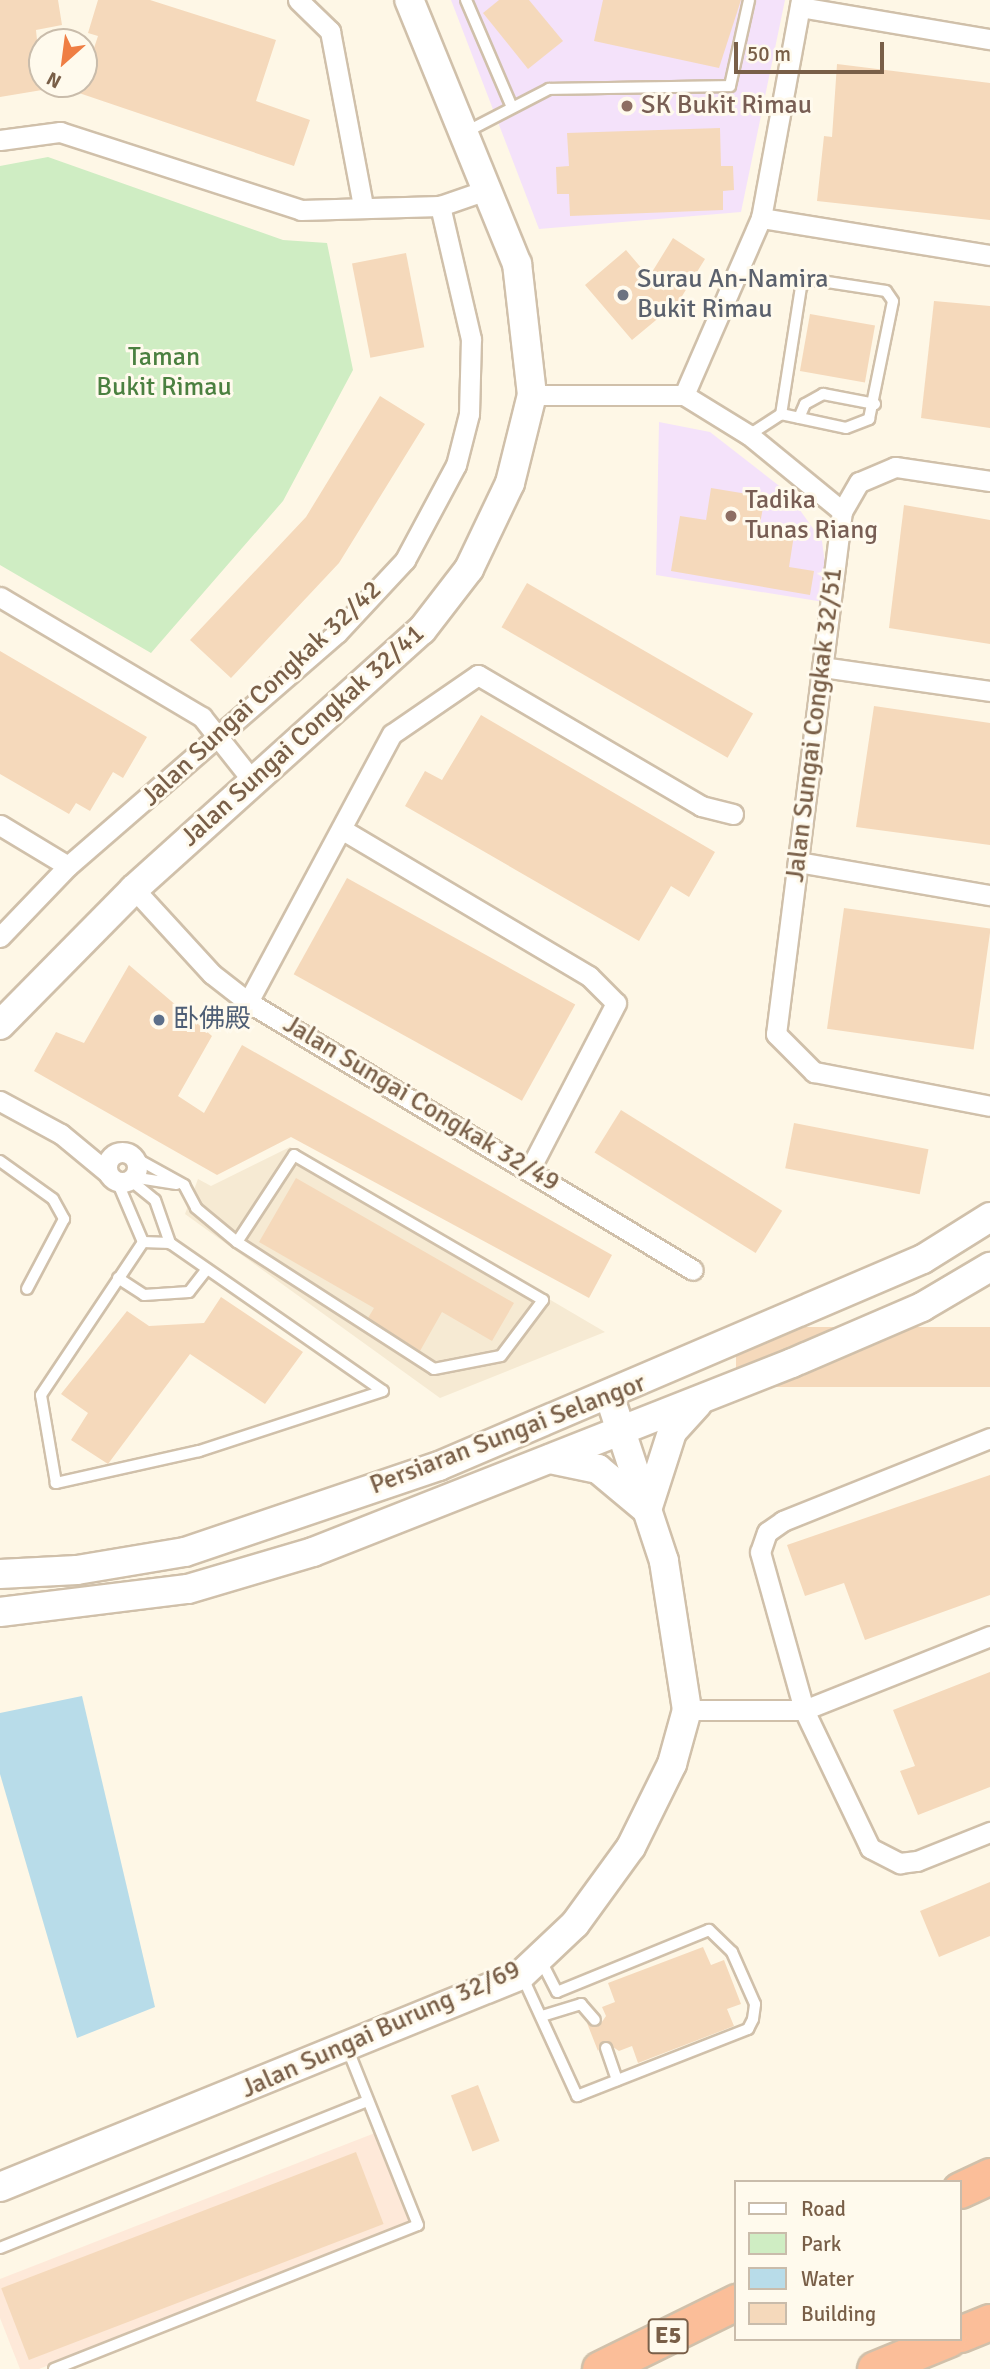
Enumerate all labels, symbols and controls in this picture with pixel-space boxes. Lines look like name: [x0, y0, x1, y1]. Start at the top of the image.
north arrow: [28, 28, 98, 98]
scale bar: [738, 28, 888, 72]
text: 50 m: [747, 41, 791, 67]
text: N: [43, 66, 66, 93]
place label: SK Bukit Rimau: [641, 90, 812, 122]
marker: SK Bukit Rimau: [619, 98, 635, 114]
place label: Surau An-Namira Bukit Rimau: [637, 264, 829, 326]
marker: Surau An-Namira Bukit Rimau: [615, 287, 631, 303]
park label: Taman Bukit Rimau: [96, 342, 232, 404]
place label: Tadika Tunas Riang: [745, 485, 878, 546]
marker: Tadika Tunas Riang: [723, 508, 739, 524]
street label: Jalan Sungai Congkak 32/51: [780, 566, 850, 884]
street label: Jalan Sungai Congkak 32/42: [136, 575, 388, 813]
street label: Jalan Sungai Congkak 32/41: [175, 619, 431, 853]
place label: 卧佛殿: [173, 1004, 251, 1036]
street label: Jalan Sungai Congkak 32/49: [277, 1009, 565, 1199]
marker: 卧佛殿: [151, 1012, 167, 1028]
street label: Persiaran Sungai Selangor: [366, 1368, 650, 1502]
street label: Jalan Sungai Burung 32/69: [237, 1954, 525, 2106]
legend: [734, 2180, 962, 2341]
text: Road: [801, 2196, 846, 2222]
text: Park: [801, 2231, 841, 2257]
text: Water: [801, 2266, 854, 2292]
text: Building: [801, 2301, 876, 2327]
road number: E5: [647, 2316, 689, 2356]

